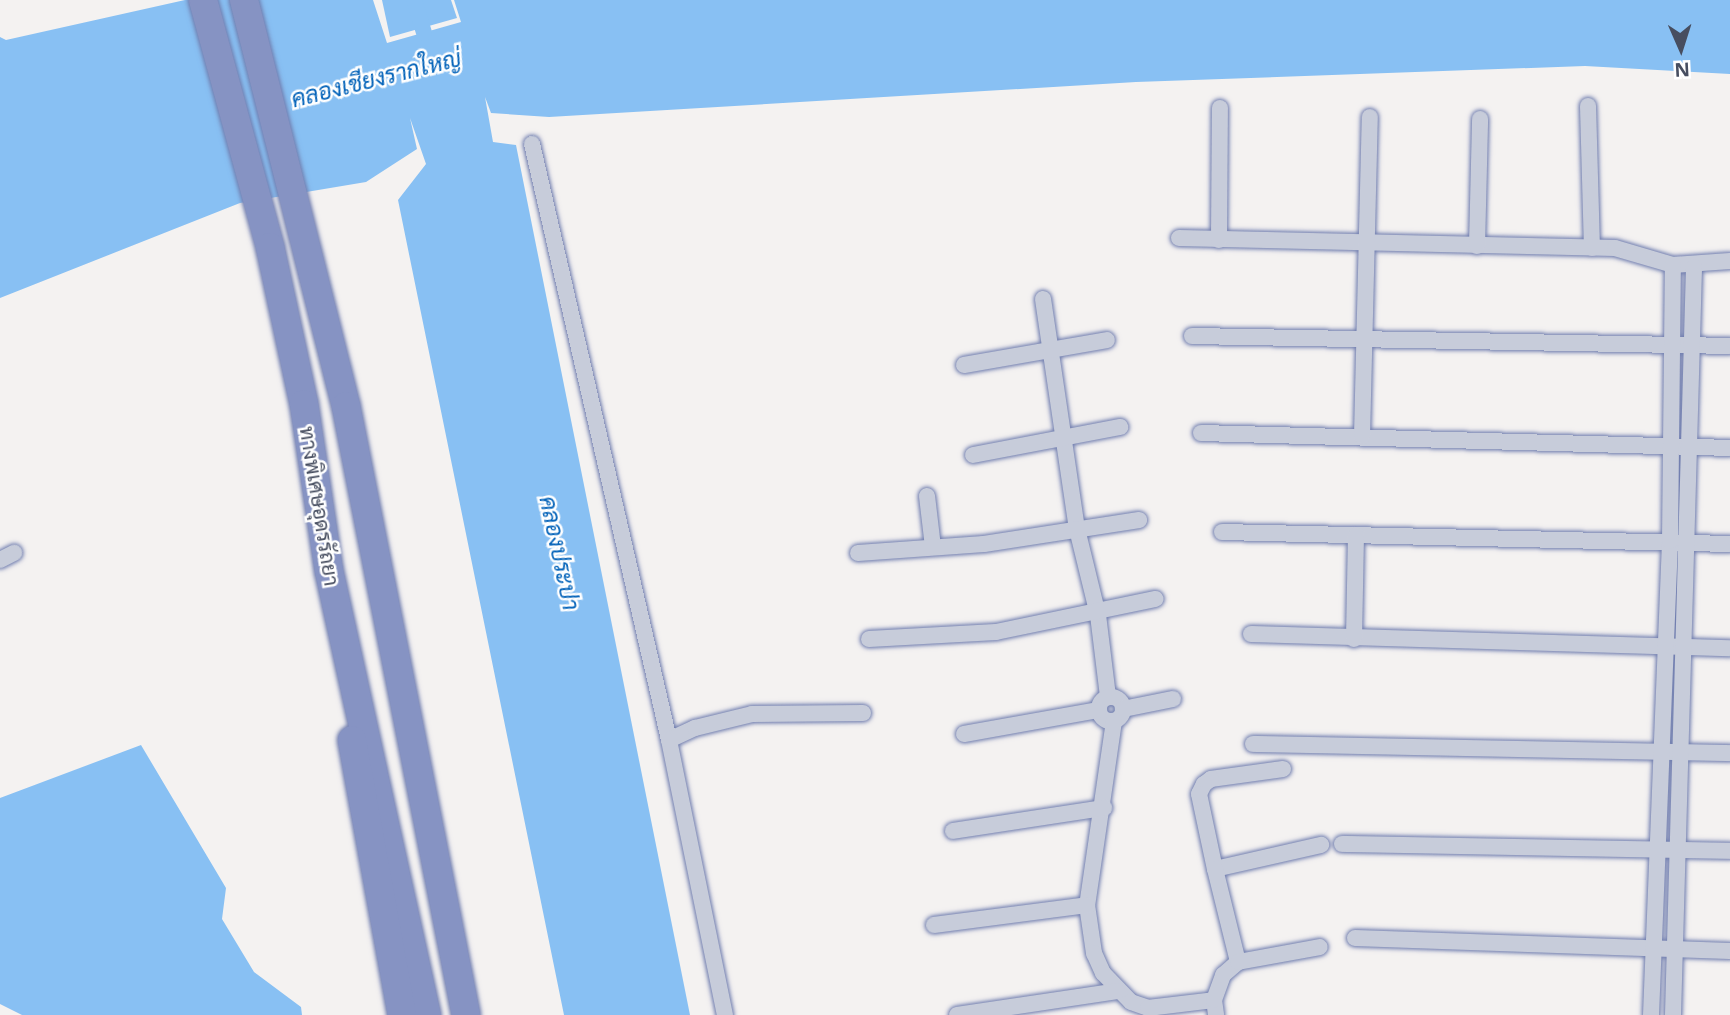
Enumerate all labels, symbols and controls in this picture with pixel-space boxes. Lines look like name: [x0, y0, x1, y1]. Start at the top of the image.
north arrow: [1646, 14, 1716, 84]
water label: คลองเชียงรากใหญ่: [288, 44, 464, 112]
text: N: [1674, 57, 1691, 83]
street label: ทางพิเศษอุดรรัถยา: [295, 424, 345, 588]
water label: คลองประปา: [534, 493, 586, 613]

